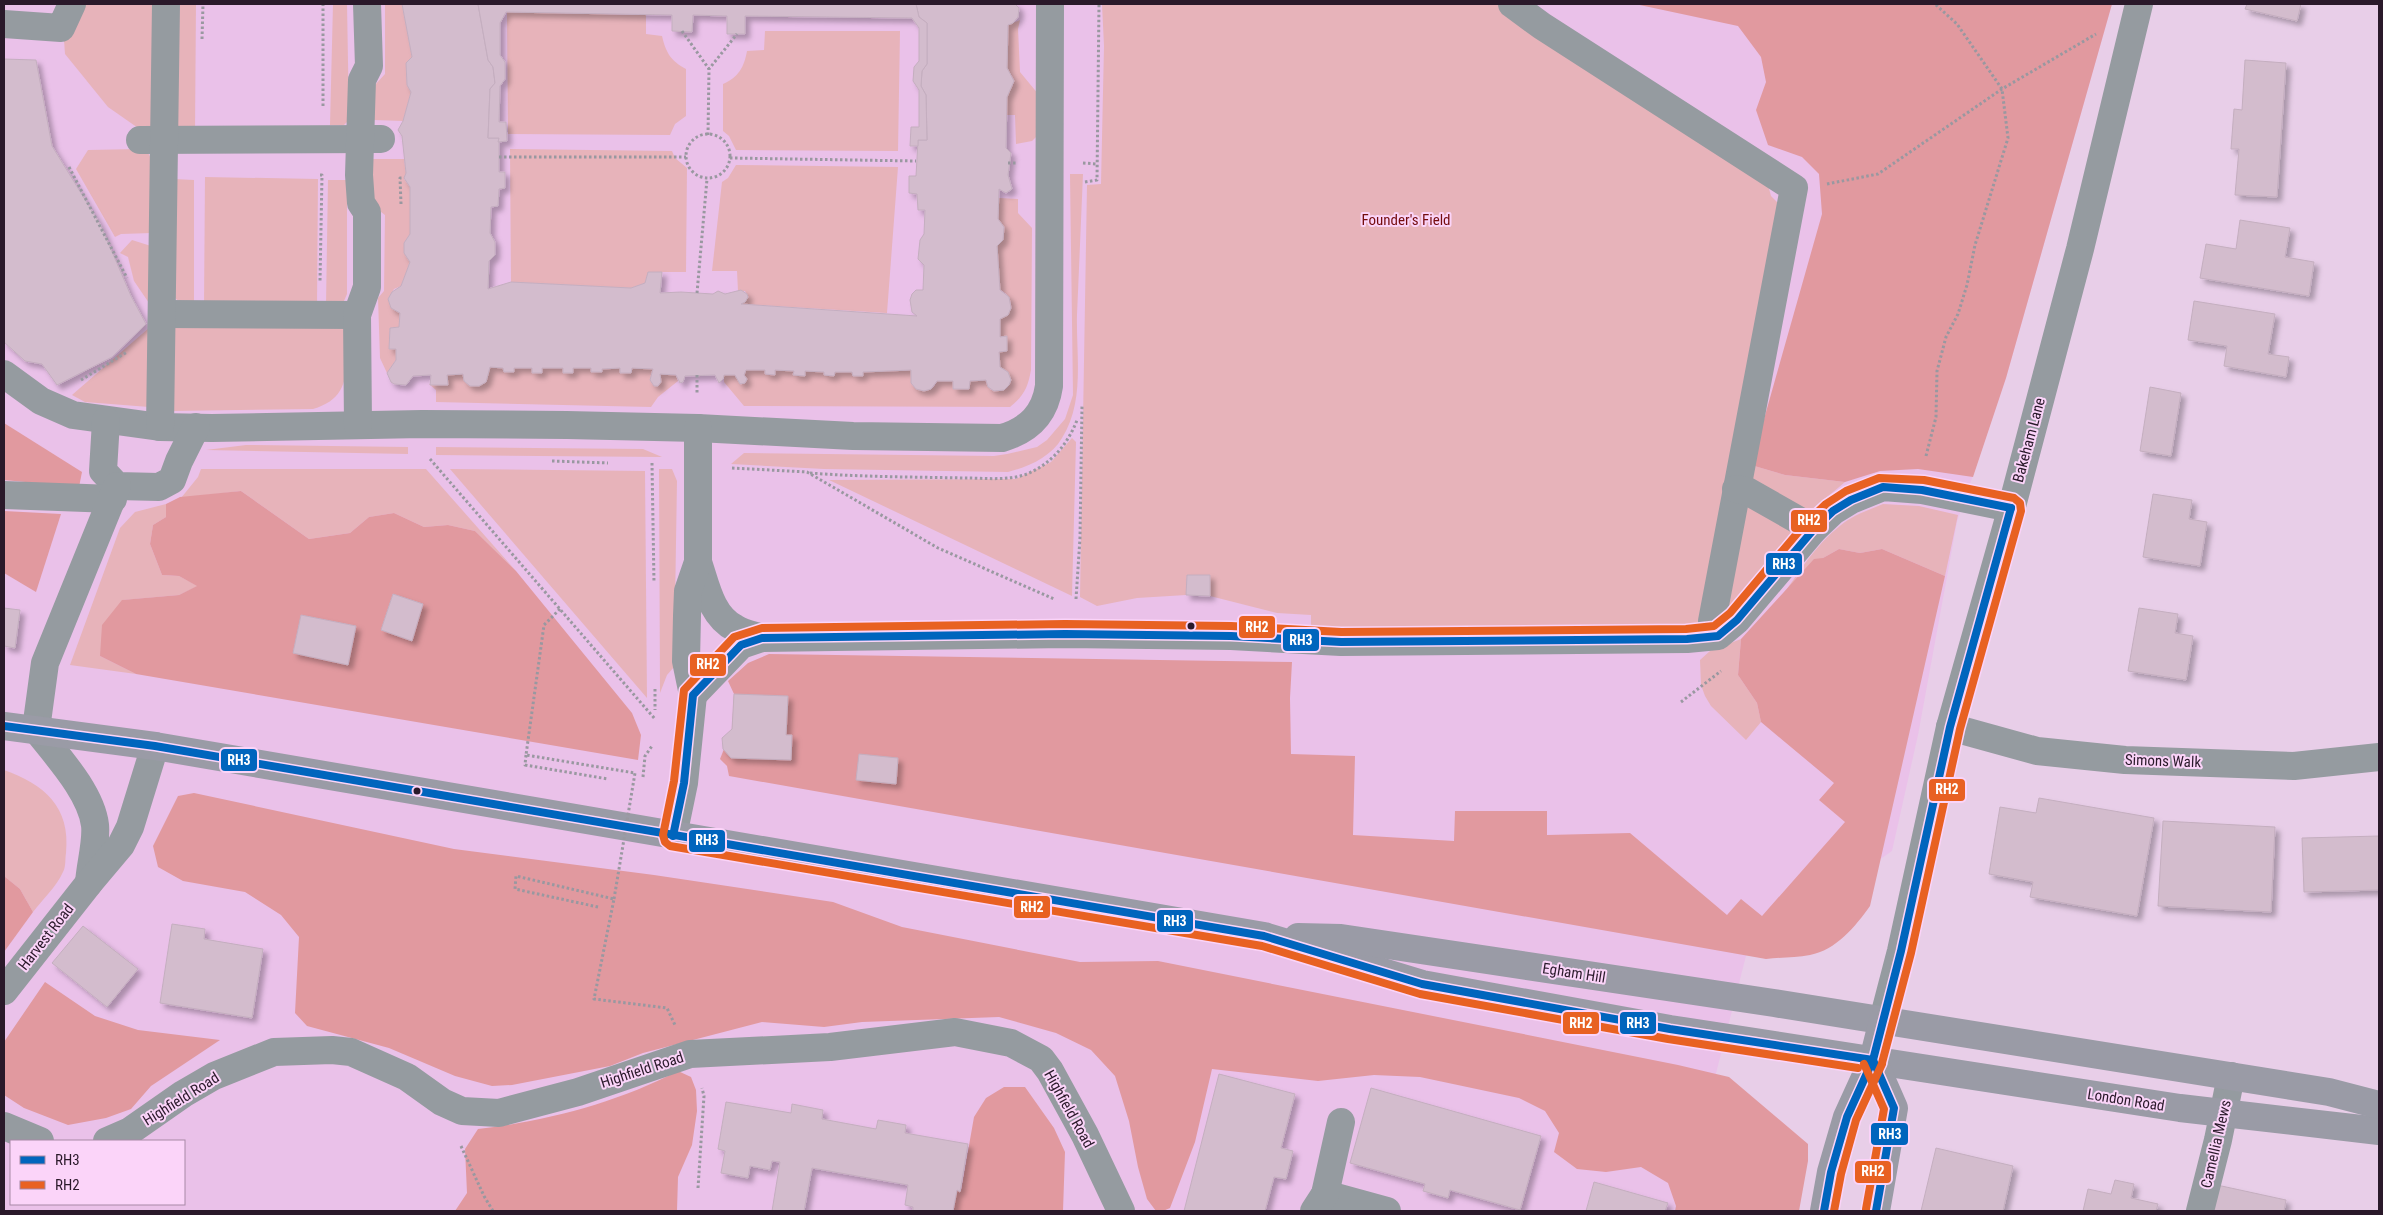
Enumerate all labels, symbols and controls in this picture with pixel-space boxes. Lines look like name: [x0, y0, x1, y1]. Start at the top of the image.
park label: Founder's Field: [1361, 211, 1451, 229]
street label: Bakeham Lane: [2009, 396, 2049, 484]
line badge: RH2: [1790, 509, 1828, 533]
text: RH2: [1797, 512, 1821, 528]
line badge: RH3: [1765, 552, 1803, 576]
text: RH3: [1772, 556, 1796, 572]
line badge: RH2: [1238, 615, 1276, 639]
text: RH2: [1245, 619, 1269, 635]
unlabelled marker: [1186, 621, 1196, 631]
line badge: RH3: [1282, 628, 1320, 652]
text: RH3: [1289, 632, 1313, 648]
line badge: RH2: [689, 653, 727, 677]
text: RH2: [696, 656, 720, 672]
line badge: RH3: [220, 748, 258, 772]
street label: Simons Walk: [2125, 751, 2202, 771]
text: RH3: [227, 752, 251, 768]
line badge: RH2: [1928, 778, 1966, 802]
text: RH2: [1935, 781, 1959, 797]
unlabelled marker: [412, 786, 422, 796]
line badge: RH3: [688, 829, 726, 853]
text: RH3: [695, 832, 719, 848]
line badge: RH2: [1013, 895, 1051, 919]
text: RH2: [1020, 899, 1044, 915]
street label: Harvest Road: [14, 900, 78, 974]
line badge: RH3: [1156, 909, 1194, 933]
text: RH3: [1163, 913, 1187, 929]
street label: Egham Hill: [1541, 959, 1607, 987]
line badge: RH2: [1562, 1011, 1600, 1035]
line badge: RH3: [1619, 1011, 1657, 1035]
text: RH2: [1569, 1015, 1593, 1031]
text: RH3: [1626, 1015, 1650, 1031]
street label: Highfield Road: [598, 1048, 686, 1092]
street label: Highfield Road: [1040, 1067, 1098, 1151]
street label: Highfield Road: [140, 1069, 222, 1129]
street label: London Road: [2086, 1085, 2166, 1115]
street label: Camellia Mews: [2197, 1098, 2235, 1190]
line badge: RH3: [1870, 1122, 1909, 1146]
text: RH3: [1878, 1126, 1902, 1142]
legend: [10, 1140, 185, 1205]
text: RH3: [55, 1151, 80, 1169]
line badge: RH2: [1854, 1160, 1892, 1184]
text: RH2: [1861, 1163, 1885, 1179]
text: RH2: [55, 1176, 80, 1194]

